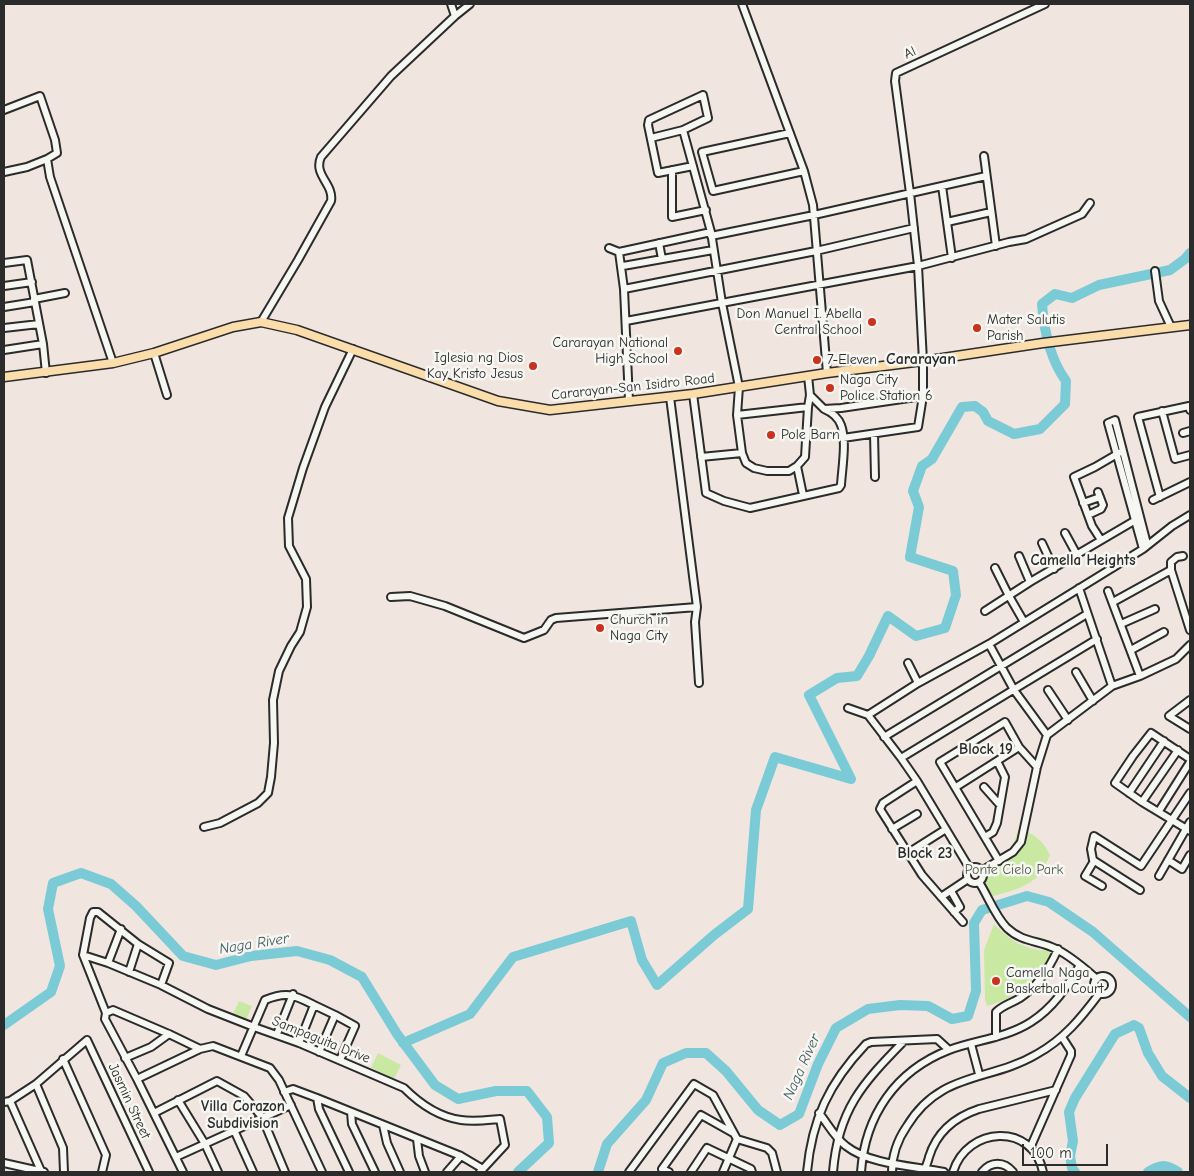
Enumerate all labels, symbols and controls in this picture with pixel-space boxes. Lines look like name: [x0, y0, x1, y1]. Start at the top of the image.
street label: Al: [901, 43, 919, 63]
place label: Don Manuel I. Abella Central School: [736, 306, 862, 338]
place label: Mater Salutis Parish: [987, 312, 1065, 344]
marker: Don Manuel I. Abella Central School: [866, 316, 878, 328]
marker: Mater Salutis Parish: [971, 322, 983, 334]
place label: Cararayan National High School: [552, 335, 668, 368]
marker: Cararayan National High School: [672, 345, 684, 357]
district label: Cararayan: [886, 349, 956, 369]
place label: Iglesia ng Dios Kay Kristo Jesus: [427, 350, 523, 382]
place label: 7-Eleven: [827, 352, 877, 368]
marker: 7-Eleven: [811, 354, 823, 366]
marker: Iglesia ng Dios Kay Kristo Jesus: [527, 360, 539, 372]
street label: Cararayan-San Isidro Road: [550, 370, 716, 404]
place label: Naga City Police Station 6: [840, 372, 932, 404]
marker: Naga City Police Station 6: [824, 382, 836, 394]
place label: Pole Barn: [781, 427, 840, 443]
marker: Pole Barn: [765, 429, 777, 441]
district label: Camella Heights: [1030, 552, 1136, 570]
place label: Church in Naga City: [610, 612, 668, 644]
marker: Church in Naga City: [594, 622, 606, 634]
district label: Block 19: [959, 741, 1013, 759]
district label: Block 23: [897, 845, 953, 863]
park label: Ponte Cielo Park: [965, 862, 1063, 878]
water label: Naga River: [218, 930, 290, 958]
place label: Camella Naga Basketball Court: [1006, 965, 1103, 998]
marker: Camella Naga Basketball Court: [990, 975, 1002, 987]
street label: Sampaguita Drive: [269, 1013, 373, 1067]
water label: Naga River: [779, 1031, 825, 1103]
street label: Jasmin Street: [104, 1060, 154, 1142]
district label: Villa Corazon Subdivision: [201, 1098, 285, 1133]
scale bar: [1024, 1134, 1110, 1166]
text: 100 m: [1030, 1144, 1072, 1162]

